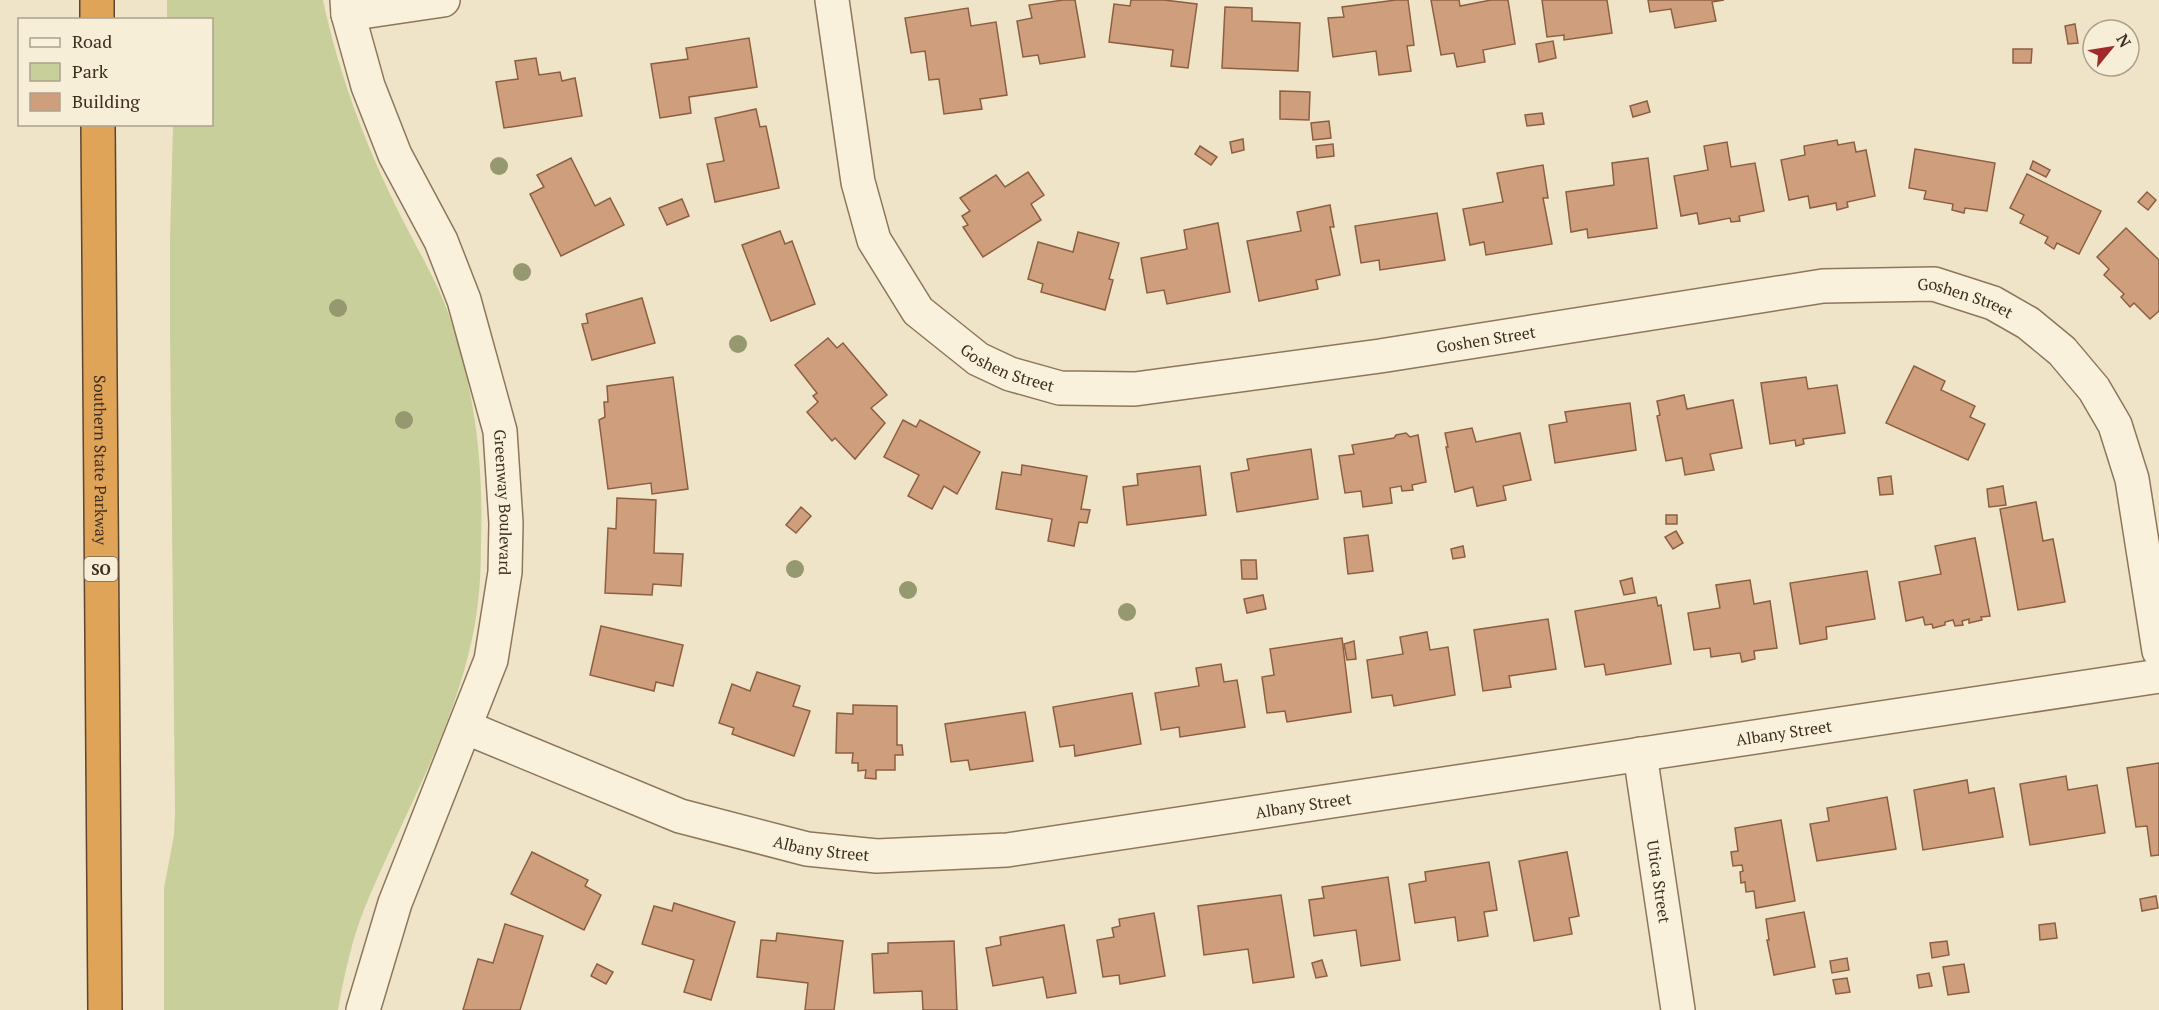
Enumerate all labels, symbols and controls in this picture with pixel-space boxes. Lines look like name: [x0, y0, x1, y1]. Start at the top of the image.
legend: [18, 18, 213, 126]
north arrow: [2081, 18, 2141, 78]
text: Road: [72, 29, 112, 53]
text: N: [2111, 30, 2137, 51]
text: Park: [72, 59, 109, 83]
text: Building: [72, 89, 140, 113]
street label: Goshen Street: [1917, 273, 2017, 323]
street label: Goshen Street: [1435, 321, 1537, 358]
street label: Goshen Street: [956, 338, 1057, 397]
street label: Southern State Parkway: [89, 375, 112, 546]
street label: Greenway Boulevard: [489, 429, 517, 576]
road number: SO: [84, 557, 118, 581]
street label: Albany Street: [1734, 715, 1833, 751]
street label: Albany Street: [1254, 787, 1353, 823]
street label: Albany Street: [771, 830, 870, 866]
street label: Utica Street: [1642, 839, 1676, 925]

